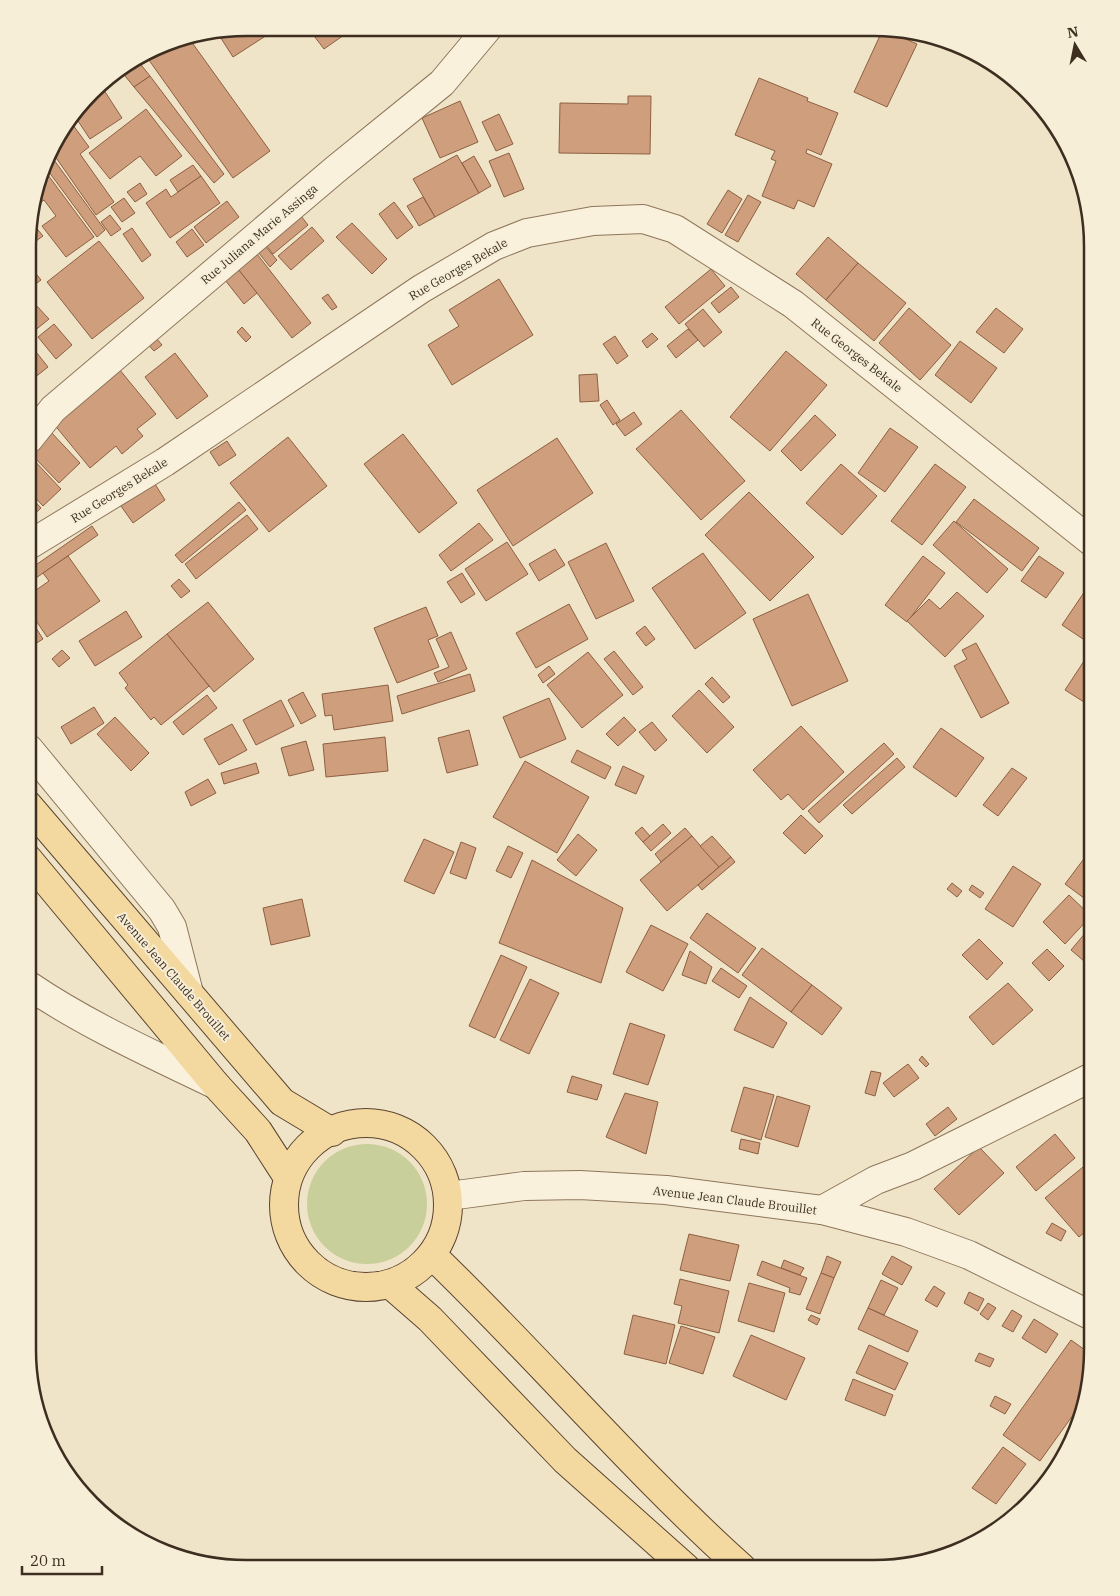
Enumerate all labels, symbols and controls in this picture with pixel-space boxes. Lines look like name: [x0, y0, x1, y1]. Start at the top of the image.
north arrow: [1050, 20, 1100, 70]
text: N: [1066, 22, 1080, 42]
street label: Rue Juliana Marie Assinga: [197, 180, 321, 287]
street label: Rue Georges Bekale: [406, 235, 510, 303]
street label: Rue Georges Bekale: [808, 315, 906, 395]
street label: Rue Georges Bekale: [68, 454, 170, 526]
street label: Avenue Jean Claude Brouillet: [114, 909, 234, 1043]
street label: Avenue Jean Claude Brouillet: [652, 1183, 818, 1217]
scale bar: [22, 1544, 102, 1576]
text: 20 m: [30, 1551, 66, 1570]

